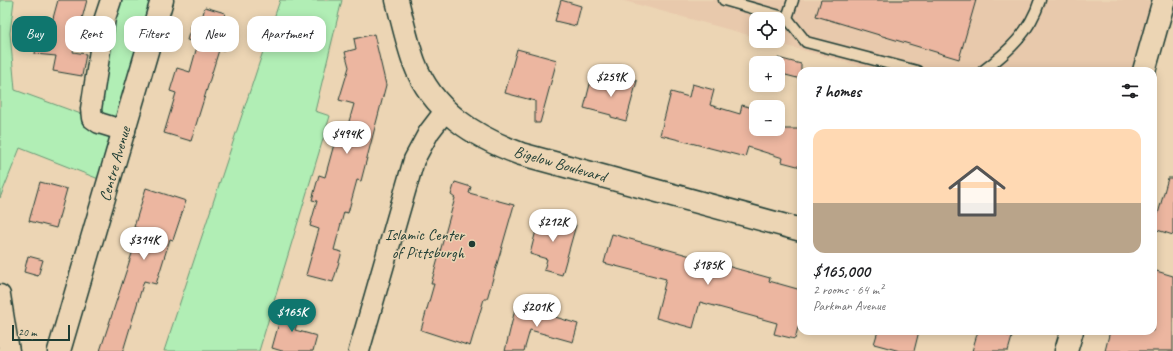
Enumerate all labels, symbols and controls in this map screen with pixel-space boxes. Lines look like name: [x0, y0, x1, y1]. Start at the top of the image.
map controls: [749, 12, 785, 136]
button: locate: [749, 12, 785, 48]
chip: Buy: [12, 16, 57, 52]
chip: Rent: [65, 16, 116, 52]
chip: Filters: [124, 16, 183, 52]
chip: New: [191, 16, 239, 52]
chip: Apartment: [247, 16, 326, 52]
button: +: [749, 56, 785, 92]
pin: $259K: [583, 64, 639, 98]
text: $259K: [596, 69, 626, 85]
icon: filters: [1119, 80, 1141, 102]
text: 7 homes: [813, 81, 861, 102]
button: −: [749, 100, 785, 136]
pin: $494K: [319, 121, 375, 155]
street label: Centre Avenue: [95, 123, 136, 204]
text: $494K: [332, 126, 362, 142]
street label: Bigelow Boulevard: [512, 141, 611, 187]
icon: home: [941, 155, 1013, 227]
pin: $212K: [525, 209, 581, 243]
text: $212K: [538, 214, 568, 230]
place label: Islamic Center of Pittsburgh: [385, 225, 466, 263]
pin: $314K: [116, 227, 172, 261]
text: $314K: [129, 232, 159, 248]
marker: Islamic Center of Pittsburgh: [467, 239, 477, 249]
pin: $185K: [680, 252, 736, 286]
text: $185K: [693, 257, 723, 273]
text: $165,000: [813, 261, 870, 282]
text: 2 rooms · 64 m²: [813, 282, 883, 298]
pin: $201K: [509, 294, 565, 328]
text: Parkman Avenue: [813, 298, 885, 314]
pin: $165K: [264, 299, 320, 333]
text: $201K: [522, 299, 552, 315]
text: $165K: [277, 304, 307, 320]
scale bar: [12, 323, 70, 342]
text: 20 m: [18, 325, 37, 339]

